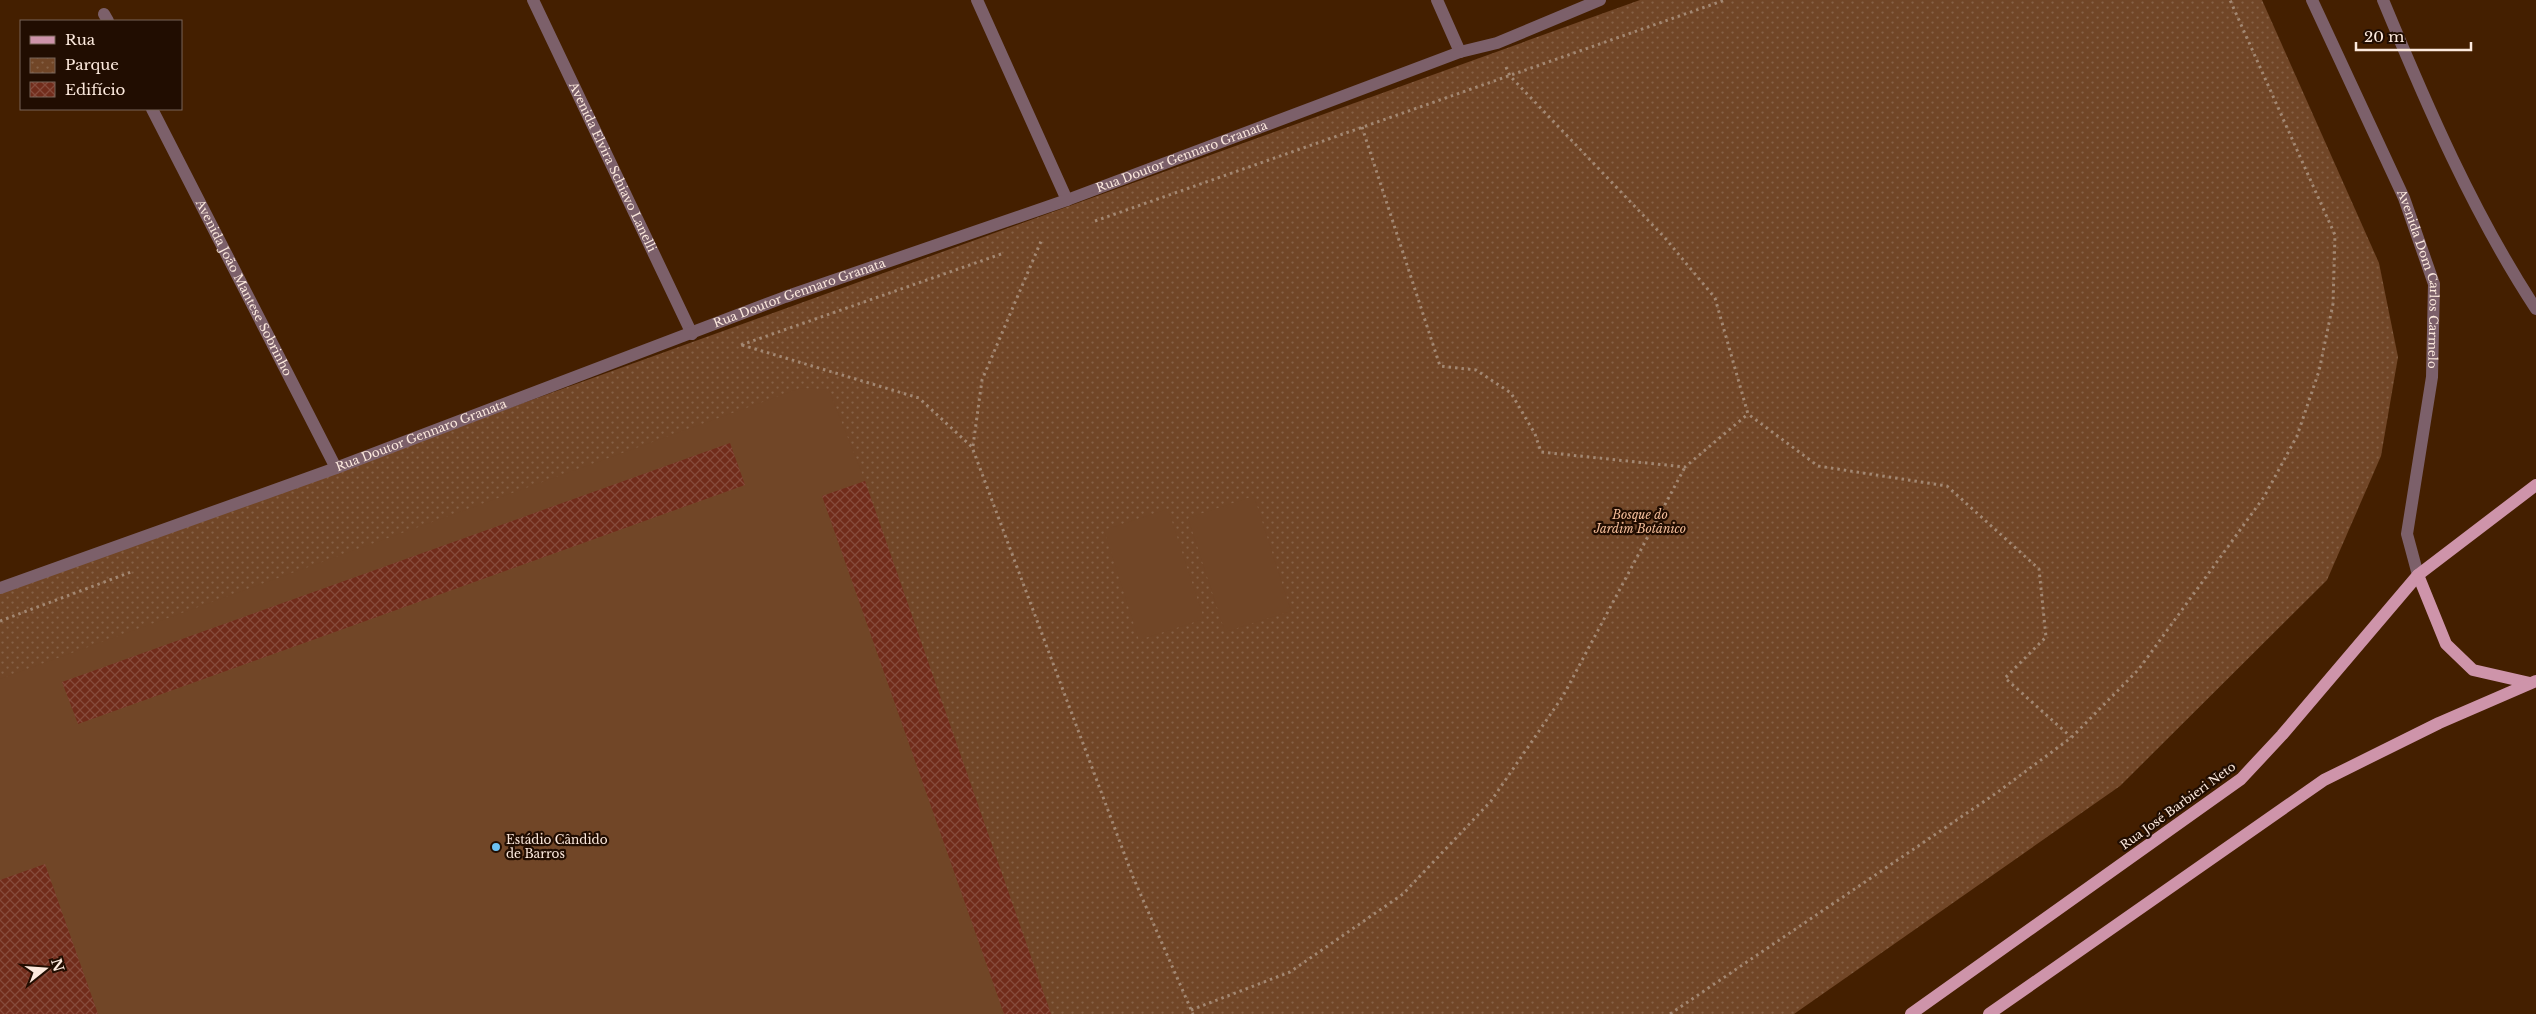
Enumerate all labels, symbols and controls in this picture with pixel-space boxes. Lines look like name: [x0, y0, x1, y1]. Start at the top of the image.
legend: [20, 20, 182, 110]
scale bar: [2356, 20, 2471, 52]
text: 20 m: [2364, 27, 2404, 46]
text: Rua: [65, 30, 96, 49]
text: Parque: [65, 55, 119, 74]
street label: Avenida Elvira Schiavo Lanelli: [566, 78, 660, 254]
text: Edifício: [65, 80, 126, 99]
street label: Rua Doutor Gennaro Granata: [1094, 117, 1270, 195]
street label: Avenida Dom Carlos Carmelo: [2394, 186, 2442, 369]
street label: Avenida João Mantese Sobrinho: [192, 196, 296, 379]
street label: Rua Doutor Gennaro Granata: [711, 255, 887, 331]
street label: Rua Doutor Gennaro Granata: [333, 396, 509, 474]
park label: Bosque do Jardim Botânico: [1593, 507, 1686, 536]
street label: Rua José Barbieri Neto: [2117, 759, 2238, 852]
place label: Estádio Cândido de Barros: [506, 832, 608, 861]
marker: Estádio Cândido de Barros: [490, 841, 502, 853]
north arrow: [20, 944, 70, 994]
text: N: [47, 956, 68, 974]

